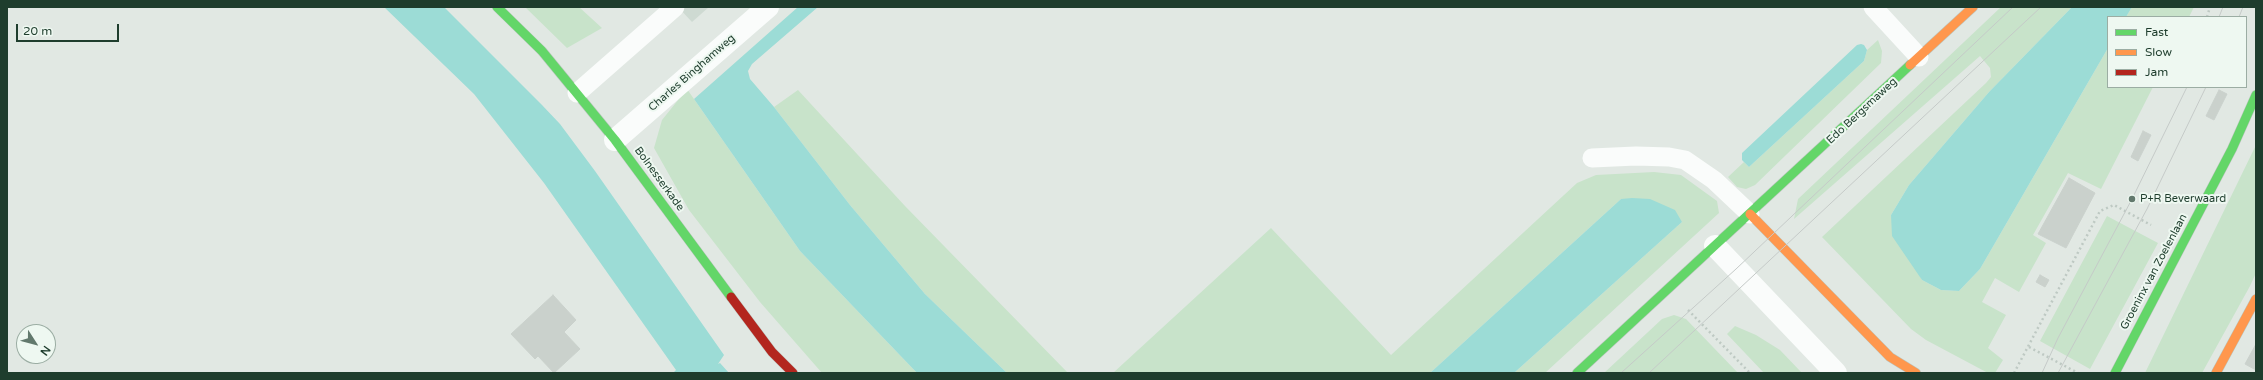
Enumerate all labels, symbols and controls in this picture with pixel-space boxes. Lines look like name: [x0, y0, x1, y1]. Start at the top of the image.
scale bar: [18, 16, 121, 42]
legend: [2107, 16, 2247, 88]
text: 20 m: [23, 24, 52, 38]
text: Fast: [2145, 25, 2168, 39]
street label: Charles Binghamweg: [646, 32, 738, 114]
text: Slow: [2145, 45, 2172, 59]
text: Jam: [2145, 65, 2168, 79]
street label: Edo Bergsmaweg: [1824, 75, 1900, 147]
street label: Bolnesserkade: [631, 144, 687, 214]
place label: P+R Beverwaard: [2140, 192, 2226, 206]
marker: P+R Beverwaard: [2127, 194, 2137, 204]
street label: Groeninx van Zoelenlaan: [2118, 212, 2190, 332]
north arrow: [16, 324, 56, 364]
text: N: [37, 343, 53, 358]

